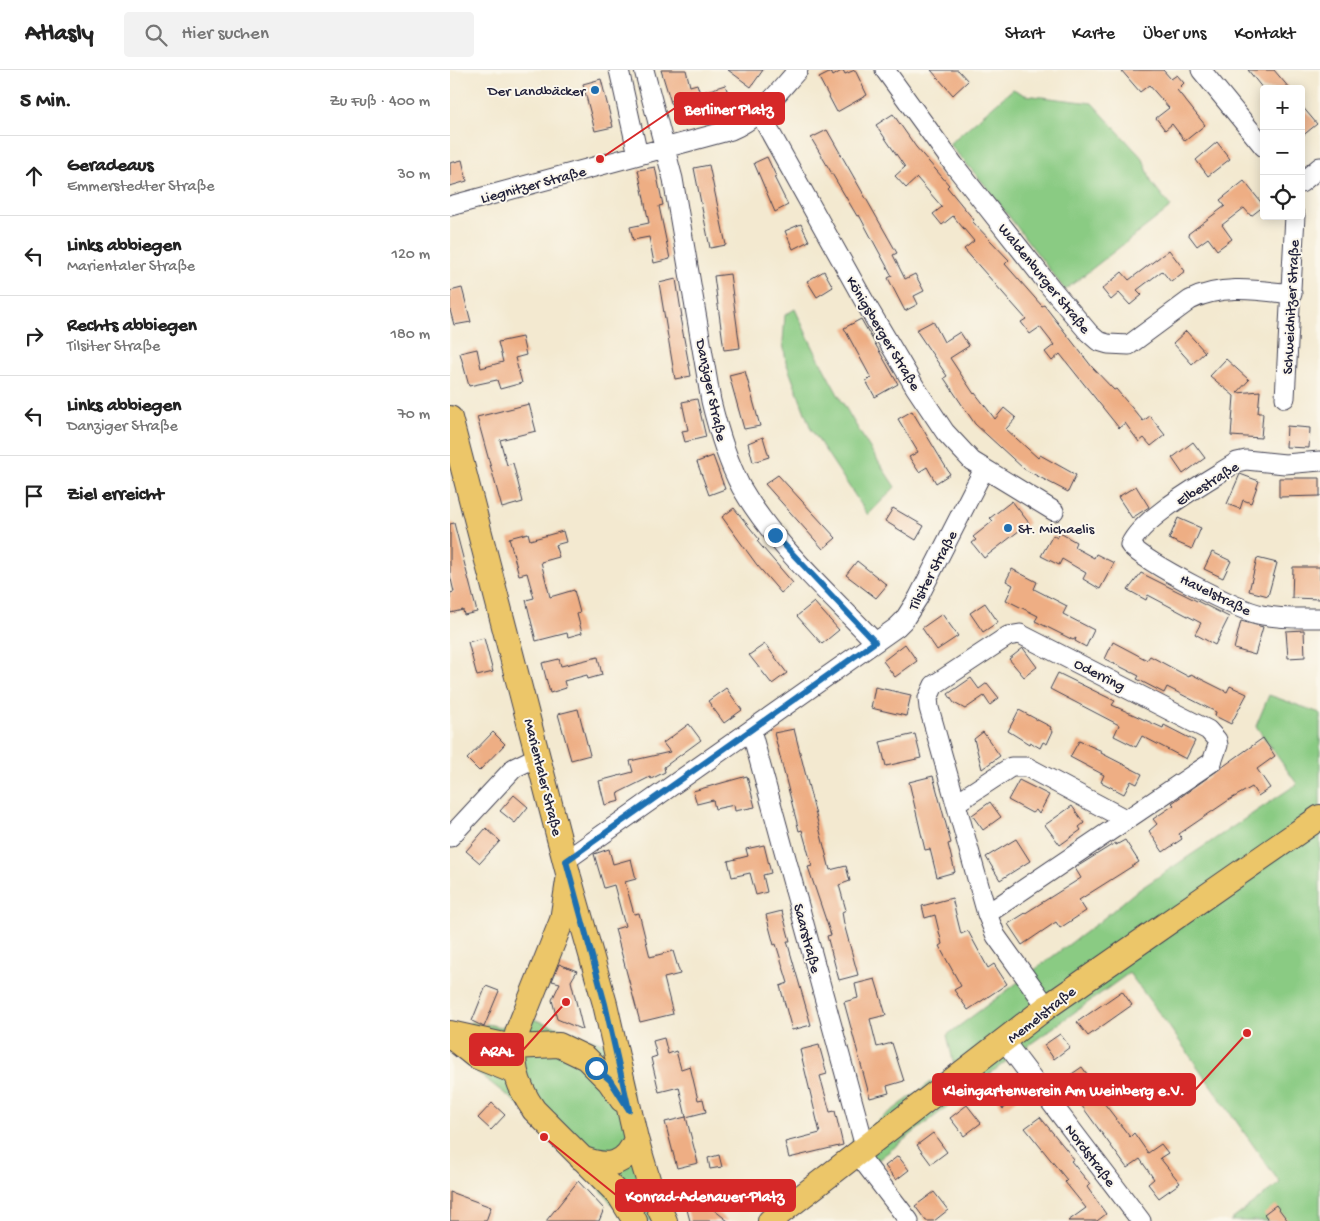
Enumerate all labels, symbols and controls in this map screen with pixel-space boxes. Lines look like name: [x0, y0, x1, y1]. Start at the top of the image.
search box: [124, 12, 474, 57]
text: Atlasly: [25, 20, 94, 49]
icon: search: [142, 21, 170, 49]
text: Hier suchen: [182, 23, 269, 46]
text: Start: [1005, 24, 1044, 45]
text: Karte: [1072, 24, 1115, 45]
text: Über uns: [1143, 24, 1206, 45]
text: Kontakt: [1234, 24, 1295, 45]
place label: Der Landbäcker: [487, 83, 587, 101]
marker: Der Landbäcker: [589, 84, 601, 96]
map controls: [1260, 85, 1305, 220]
button: +: [1260, 85, 1305, 130]
text: 5 Min.: [20, 90, 72, 115]
text: Zu Fuß · 400 m: [329, 93, 430, 112]
callout: Berliner Platz: [675, 93, 784, 124]
text: Berliner Platz: [683, 102, 775, 121]
button: −: [1260, 130, 1305, 175]
text: Geradeaus: [67, 155, 153, 178]
icon: ahead: [20, 162, 48, 190]
street label: Liegnitzer Straße: [479, 163, 588, 209]
text: 30 m: [397, 166, 430, 185]
button: locate: [1260, 175, 1305, 220]
text: Emmerstedter Straße: [67, 178, 214, 197]
street label: Waldenburger Straße: [993, 220, 1094, 338]
text: Links abbiegen: [67, 235, 181, 258]
street label: Schweidnitzer Straße: [1279, 239, 1305, 375]
icon: left: [20, 242, 48, 270]
text: 120 m: [391, 246, 430, 265]
text: Marientaler Straße: [67, 258, 195, 277]
street label: Königsberger Straße: [841, 274, 924, 395]
text: Rechts abbiegen: [67, 315, 197, 338]
icon: right: [20, 322, 48, 350]
text: 180 m: [391, 326, 430, 345]
street label: Danziger Straße: [690, 337, 730, 443]
text: Tilsiter Straße: [67, 338, 160, 357]
text: Links abbiegen: [67, 395, 181, 418]
icon: left: [20, 402, 48, 430]
text: 70 m: [397, 406, 430, 425]
text: Danziger Straße: [67, 418, 178, 437]
street label: Elbestraße: [1173, 458, 1243, 511]
icon: arrive: [20, 482, 48, 510]
text: Ziel erreicht: [67, 484, 164, 507]
place label: St. Michaelis: [1018, 521, 1095, 539]
marker: St. Michaelis: [1002, 522, 1014, 534]
route end: [764, 524, 787, 547]
street label: Tilsiter Straße: [905, 528, 962, 615]
street label: Havelstraße: [1177, 571, 1254, 621]
street label: Oderring: [1070, 655, 1128, 696]
street label: Marientaler Straße: [519, 717, 565, 838]
street label: Saarstraße: [788, 902, 824, 975]
street label: Memelstraße: [1004, 983, 1080, 1048]
callout: ARAL: [470, 1034, 523, 1065]
text: ARAL: [479, 1044, 515, 1063]
route start: [585, 1057, 608, 1080]
callout: Kleingartenverein Am Weinberg e.V.: [933, 1074, 1195, 1105]
text: Kleingartenverein Am Weinberg e.V.: [942, 1083, 1185, 1102]
street label: Nordstraße: [1060, 1121, 1119, 1191]
callout: Konrad-Adenauer-Platz: [616, 1180, 795, 1211]
text: Konrad-Adenauer-Platz: [625, 1189, 785, 1208]

